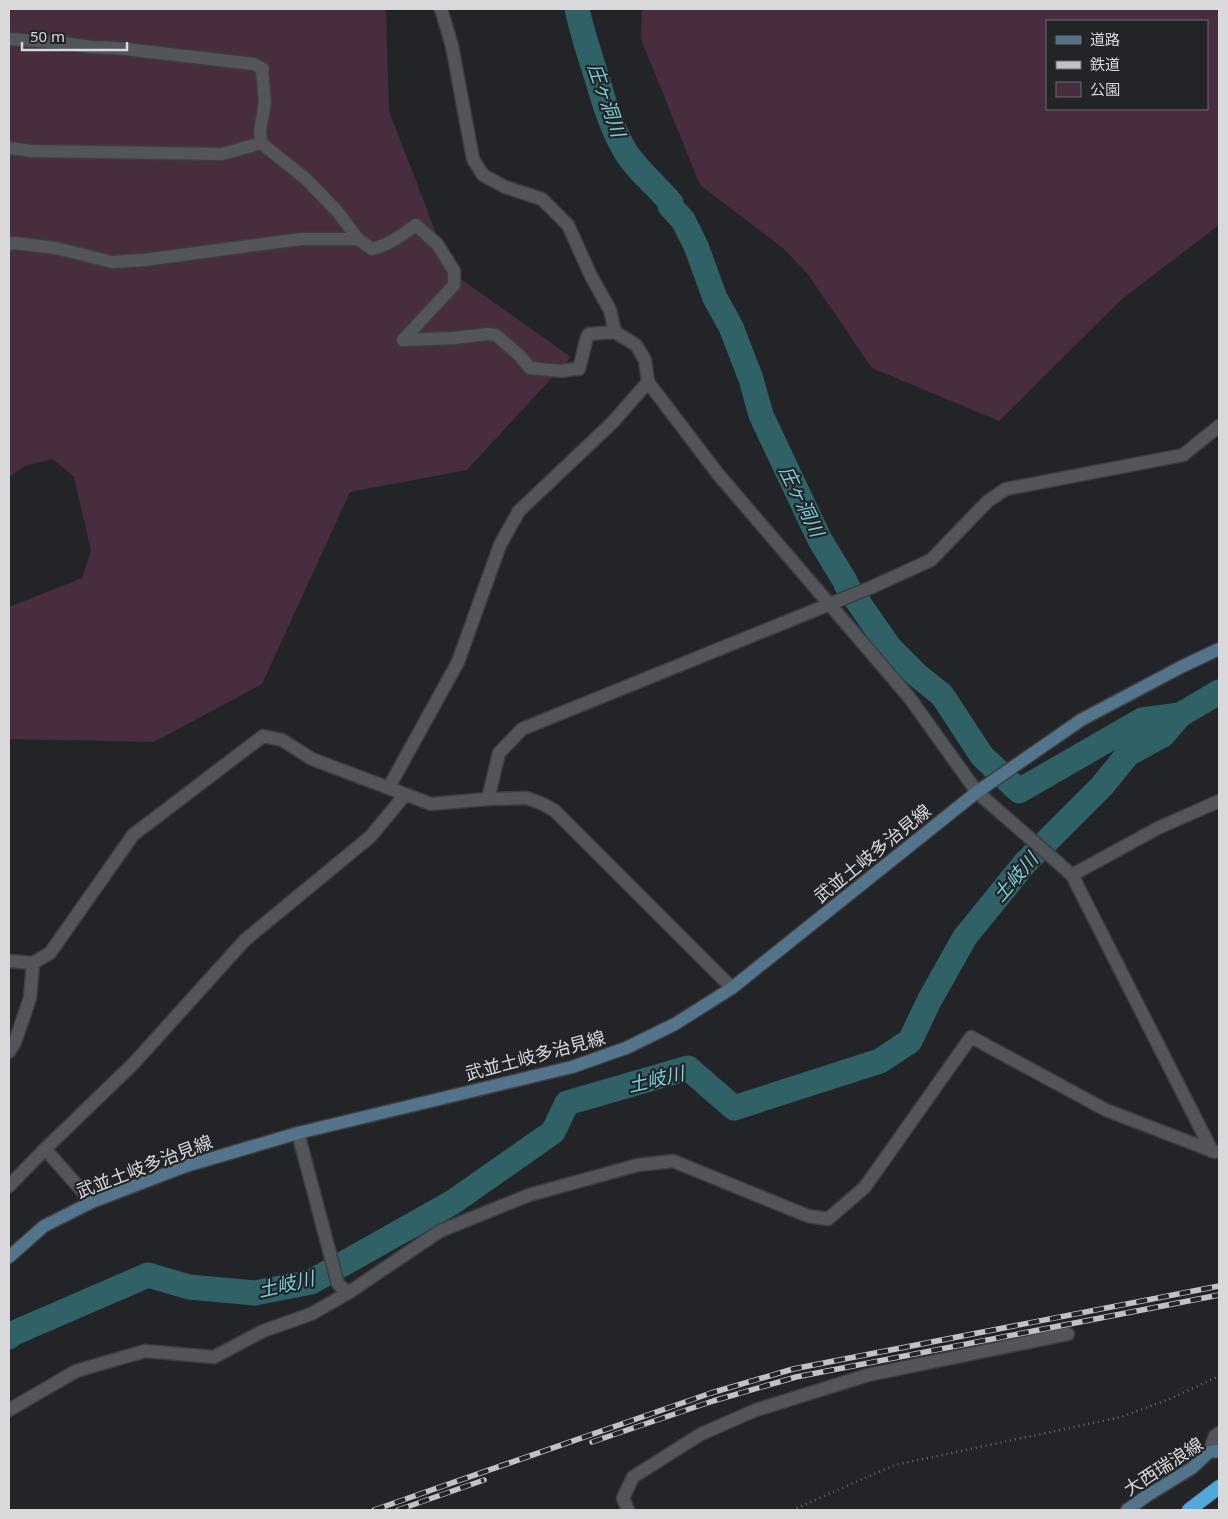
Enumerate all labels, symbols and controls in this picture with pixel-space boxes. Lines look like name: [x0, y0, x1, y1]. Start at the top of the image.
scale bar: [22, 20, 128, 52]
legend: [1046, 20, 1208, 110]
text: 50 m: [30, 26, 65, 46]
text: 道路: [1090, 29, 1120, 49]
text: 鉄道: [1090, 54, 1120, 74]
water label: 庄ヶ洞川: [582, 60, 632, 142]
text: 公園: [1090, 79, 1120, 99]
water label: 庄ヶ洞川: [774, 461, 831, 543]
street label: 武並土岐多治見線: [808, 798, 936, 908]
water label: 土岐川: [986, 845, 1045, 907]
street label: 武並土岐多治見線: [462, 1025, 608, 1085]
water label: 土岐川: [625, 1059, 689, 1098]
street label: 武並土岐多治見線: [72, 1129, 216, 1203]
water label: 土岐川: [255, 1264, 319, 1303]
street label: 大西瑞浪線: [1119, 1431, 1207, 1501]

